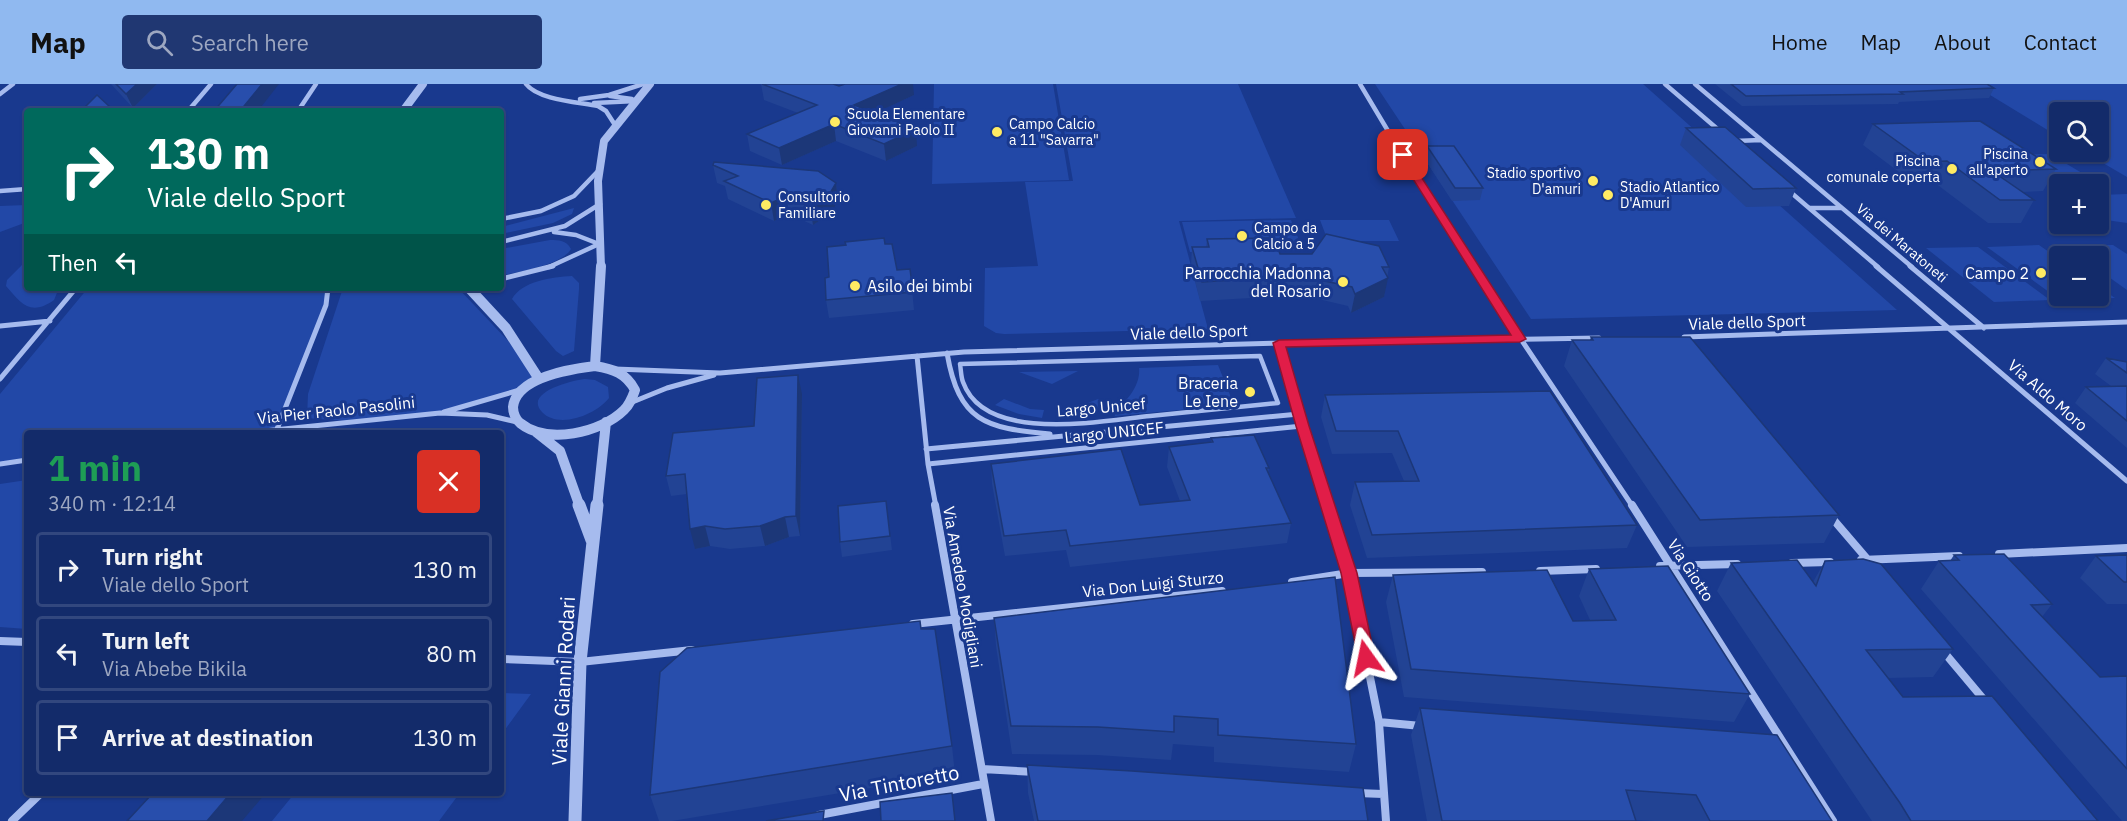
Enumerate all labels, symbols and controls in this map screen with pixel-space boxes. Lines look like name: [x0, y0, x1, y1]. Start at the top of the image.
search box: [122, 15, 542, 69]
text: Map: [30, 24, 86, 61]
icon: search: [143, 26, 176, 59]
text: Search here: [191, 28, 309, 57]
text: Home: [1771, 28, 1828, 56]
text: Map: [1861, 28, 1901, 56]
text: About: [1934, 28, 1991, 56]
text: Contact: [2024, 28, 2097, 56]
map controls: [2049, 102, 2109, 306]
button: search: [2049, 102, 2109, 162]
place label: Scuola Elementare Giovanni Paolo II: [847, 105, 966, 139]
marker: Scuola Elementare Giovanni Paolo II: [828, 115, 842, 129]
place label: Campo Calcio a 11 "Savarra": [1009, 115, 1099, 149]
marker: Campo Calcio a 11 "Savarra": [990, 125, 1004, 139]
text: 130 m: [147, 126, 270, 181]
pin: [1377, 129, 1428, 180]
icon: right: [48, 132, 126, 210]
icon: arrive: [1386, 138, 1419, 171]
place label: Piscina all'aperto: [1968, 145, 2029, 179]
place label: Piscina comunale coperta: [1827, 152, 1941, 186]
marker: Piscina all'aperto: [2033, 155, 2047, 169]
marker: Piscina comunale coperta: [1945, 162, 1959, 176]
place label: Stadio sportivo D'amuri: [1487, 164, 1581, 198]
marker: Stadio sportivo D'amuri: [1586, 174, 1600, 188]
button: +: [2049, 174, 2109, 234]
place label: Stadio Atlantico D'Amuri: [1620, 178, 1720, 212]
text: Viale dello Sport: [147, 179, 346, 214]
place label: Consultorio Familiare: [778, 188, 850, 222]
marker: Stadio Atlantico D'Amuri: [1601, 188, 1615, 202]
marker: Consultorio Familiare: [759, 198, 773, 212]
street label: Via dei Maratoneti: [1853, 200, 1951, 286]
place label: Campo da Calcio a 5: [1254, 219, 1318, 253]
marker: Campo da Calcio a 5: [1235, 229, 1249, 243]
icon: left: [110, 246, 143, 279]
button: −: [2049, 246, 2109, 306]
text: Then: [48, 248, 98, 277]
place label: Parrocchia Madonna del Rosario: [1184, 263, 1331, 301]
place label: Campo 2: [1965, 263, 2029, 283]
marker: Campo 2: [2034, 266, 2048, 280]
marker: Parrocchia Madonna del Rosario: [1336, 275, 1350, 289]
place label: Asilo dei bimbi: [867, 276, 973, 296]
marker: Asilo dei bimbi: [848, 279, 862, 293]
street label: Viale dello Sport: [1688, 310, 1806, 334]
street label: Viale dello Sport: [1130, 320, 1248, 344]
street label: Via Aldo Moro: [2004, 355, 2092, 435]
place label: Braceria Le Iene: [1178, 373, 1238, 411]
marker: Braceria Le Iene: [1243, 385, 1257, 399]
street label: Via Pier Paolo Pasolini: [256, 392, 416, 428]
street label: Largo Unicef: [1056, 393, 1146, 421]
street label: Largo UNICEF: [1063, 417, 1165, 447]
text: 1 min: [48, 444, 142, 491]
button: close: [417, 450, 480, 513]
text: 340 m · 12:14: [48, 490, 176, 517]
street label: Via Amedeo Modigliani: [939, 505, 987, 669]
street label: Via Giotto: [1664, 535, 1719, 605]
text: Turn right: [102, 542, 203, 571]
icon: right: [51, 553, 84, 586]
text: 130 m: [413, 555, 477, 584]
street label: Via Don Luigi Sturzo: [1081, 567, 1225, 601]
text: Viale dello Sport: [102, 571, 249, 598]
street label: Viale Gianni Rodari: [545, 596, 581, 766]
text: Turn left: [102, 626, 190, 655]
position arrow: [1334, 626, 1398, 690]
icon: left: [51, 637, 84, 670]
text: 80 m: [426, 639, 477, 668]
text: Via Abebe Bikila: [102, 655, 247, 682]
icon: arrive: [51, 721, 84, 754]
text: Arrive at destination: [102, 723, 313, 752]
text: 130 m: [413, 723, 477, 752]
street label: Via Tintoretto: [837, 758, 961, 808]

